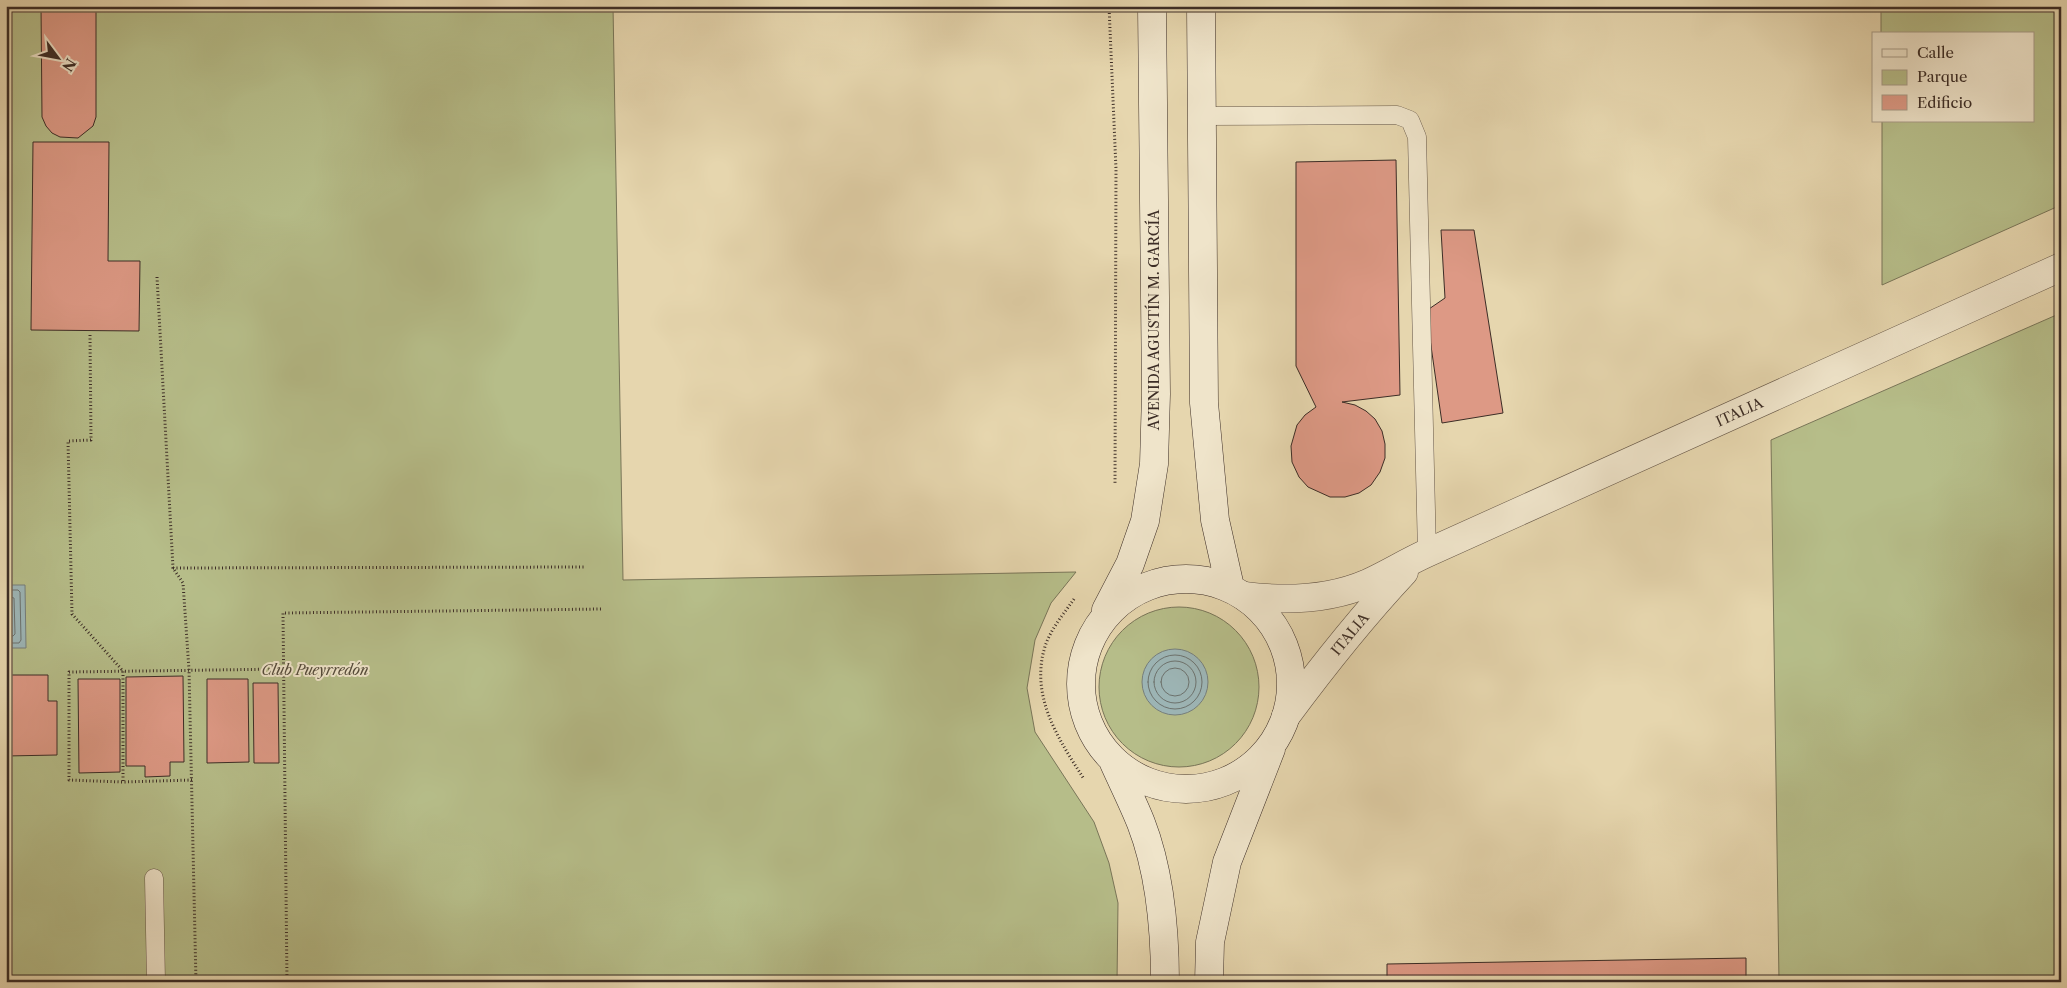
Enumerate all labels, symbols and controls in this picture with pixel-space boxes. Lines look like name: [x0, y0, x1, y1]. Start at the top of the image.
north arrow: [32, 32, 82, 82]
legend: [1872, 32, 2034, 122]
text: Calle: [1917, 43, 1954, 62]
text: N: [58, 55, 80, 75]
text: Parque: [1917, 67, 1967, 86]
text: Edificio: [1917, 93, 1972, 112]
street label: AVENIDA AGUSTÍN M. GARCÍA: [1144, 209, 1163, 431]
street label: ITALIA: [1713, 393, 1766, 431]
street label: ITALIA: [1327, 608, 1373, 659]
park label: Club Pueyrredón: [262, 661, 368, 679]

